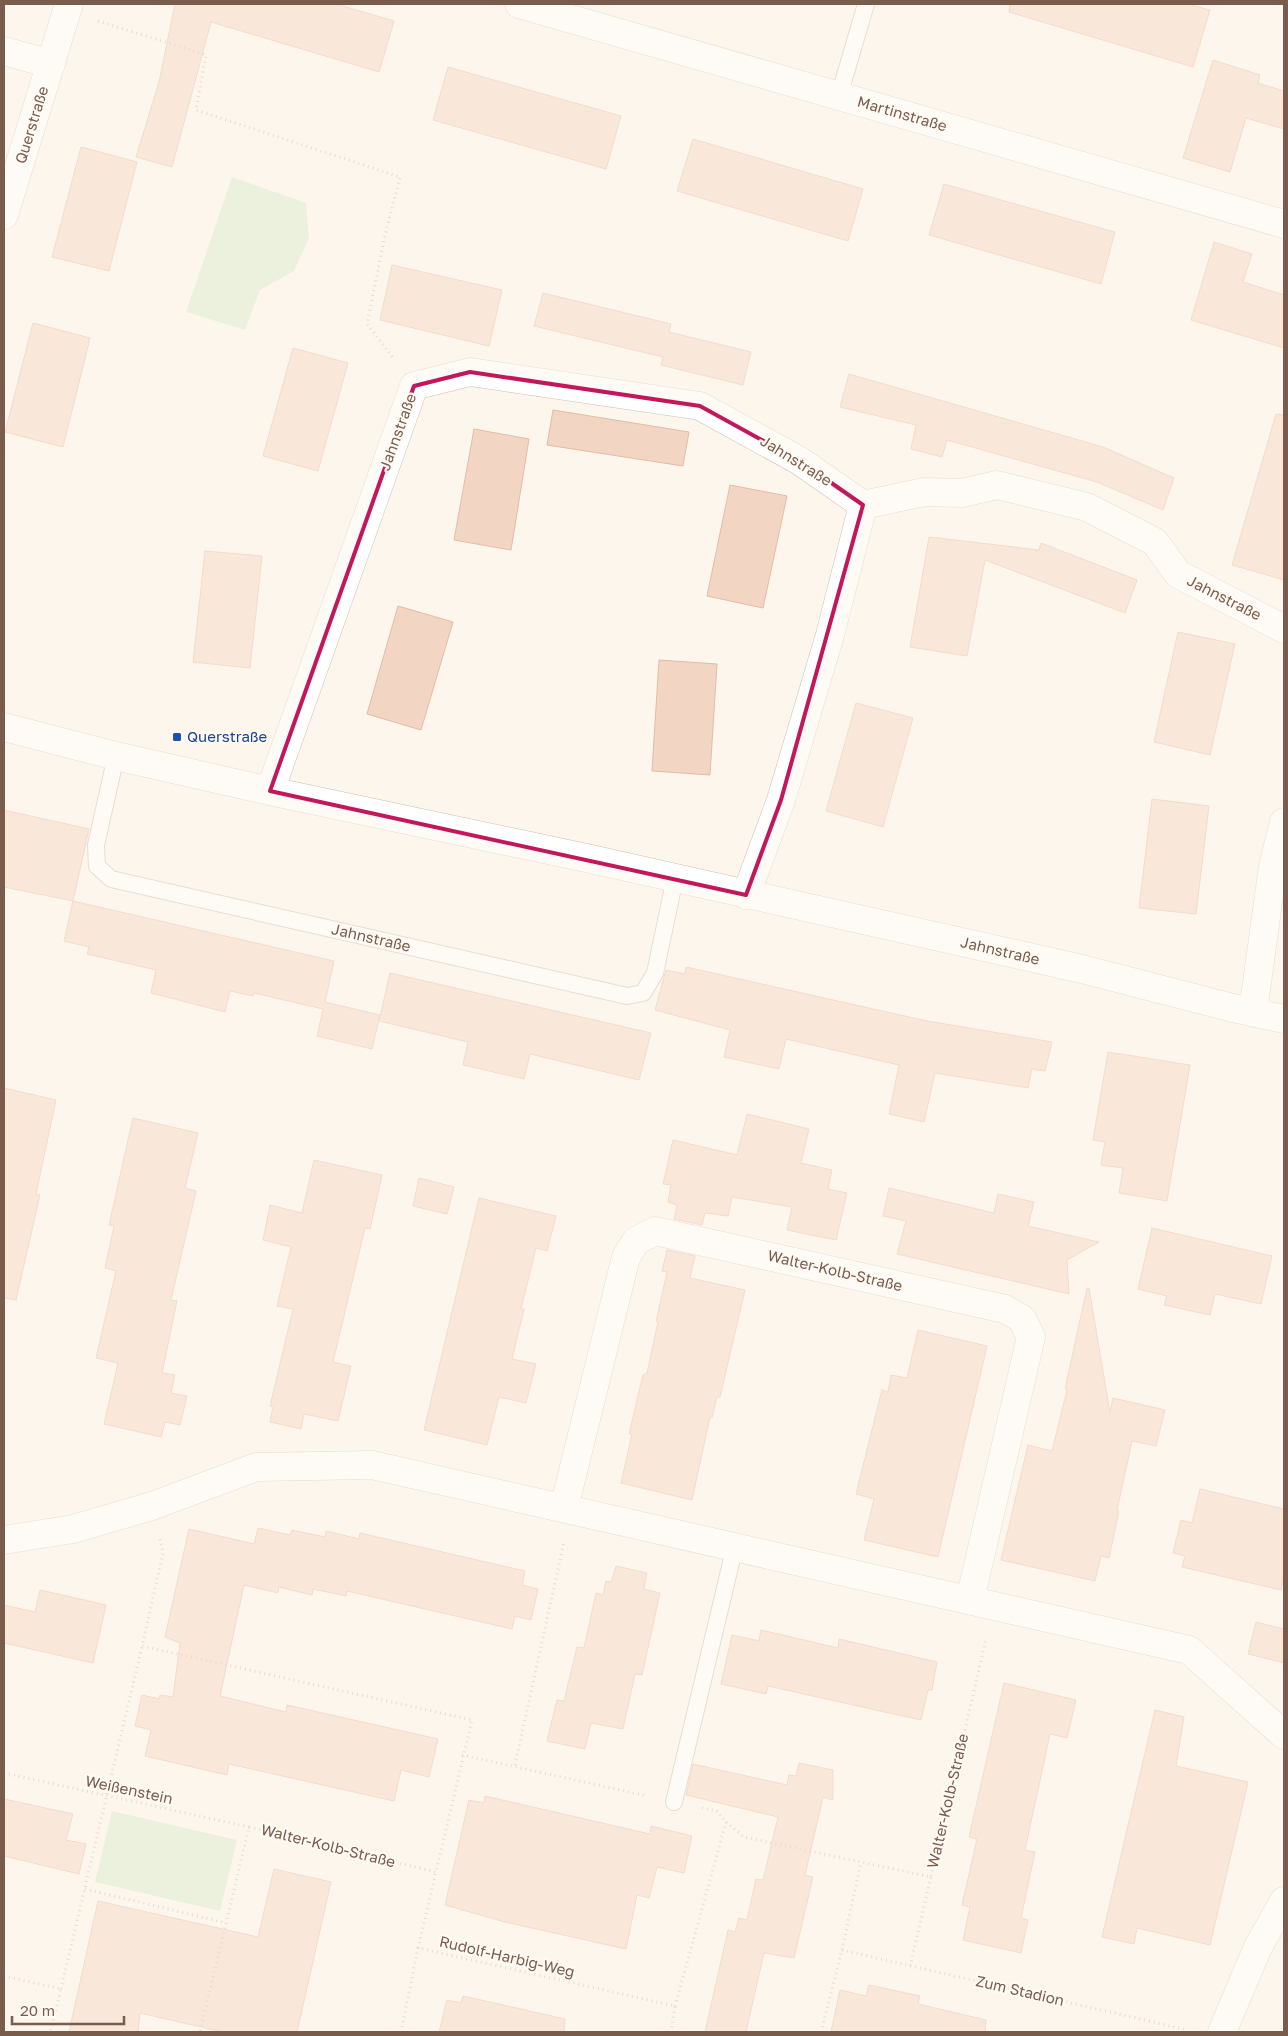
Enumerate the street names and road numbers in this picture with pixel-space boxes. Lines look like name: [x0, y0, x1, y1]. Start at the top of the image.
street label: Querstraße: [11, 83, 51, 166]
street label: Martinstraße: [855, 92, 949, 134]
street label: Jahnstraße: [375, 390, 419, 473]
street label: Jahnstraße: [758, 431, 836, 489]
street label: Jahnstraße: [1184, 571, 1265, 624]
street label: Jahnstraße: [330, 919, 413, 955]
street label: Jahnstraße: [959, 932, 1042, 968]
street label: Walter-Kolb-Straße: [766, 1246, 905, 1294]
street label: Walter-Kolb-Straße: [923, 1731, 971, 1870]
street label: Weißenstein: [84, 1771, 175, 1807]
street label: Walter-Kolb-Straße: [259, 1820, 398, 1870]
street label: Rudolf-Harbig-Weg: [438, 1932, 577, 1980]
street label: Zum Stadion: [974, 1971, 1066, 2009]

